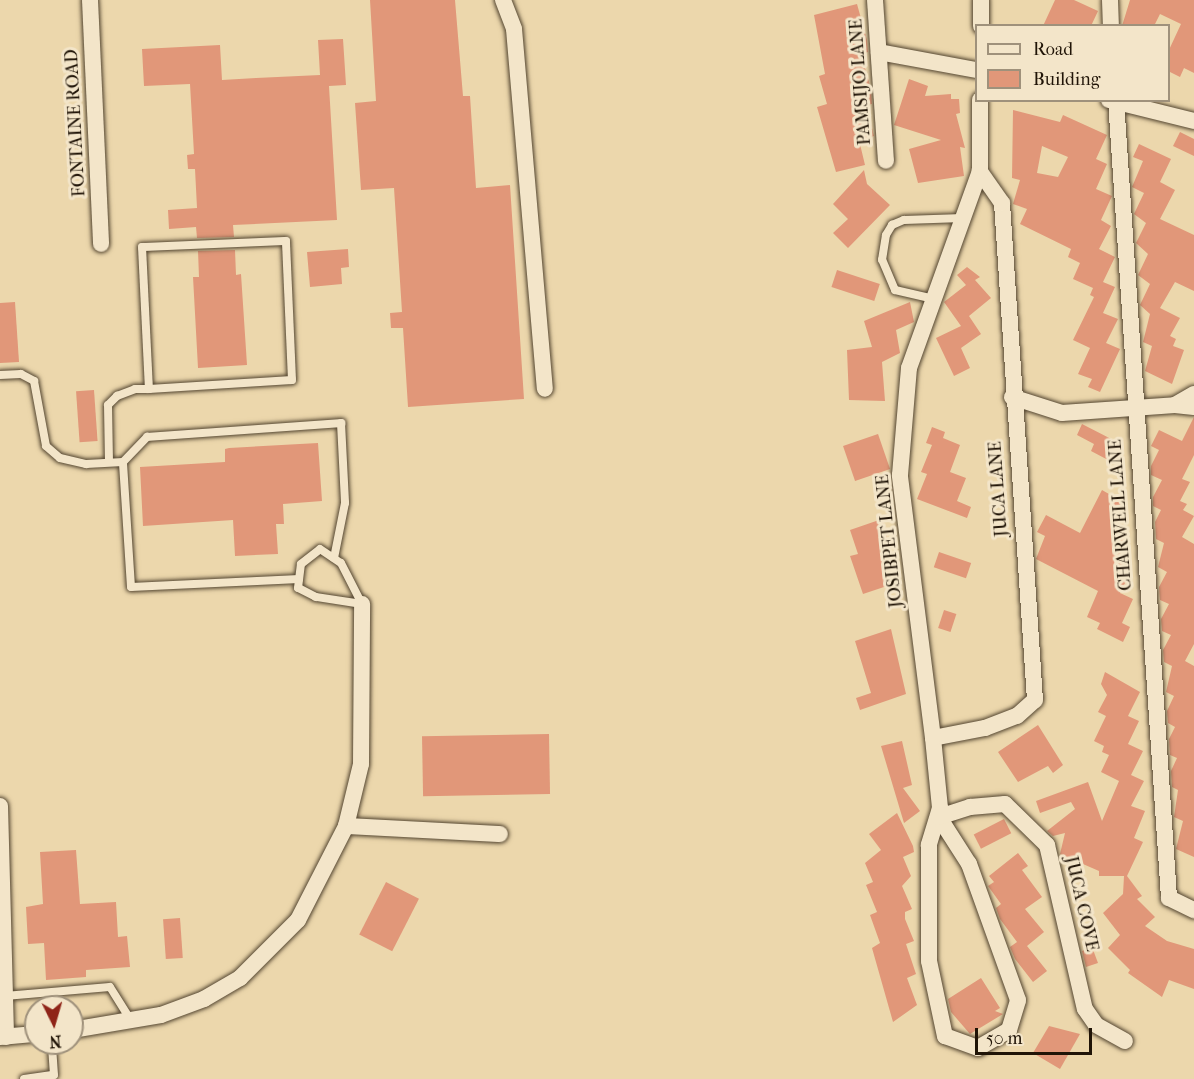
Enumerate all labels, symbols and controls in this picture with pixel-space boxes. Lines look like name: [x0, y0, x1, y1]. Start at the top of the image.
street label: PAMSIJO LANE: [846, 18, 876, 146]
legend: [975, 24, 1170, 102]
text: Road: [1033, 39, 1073, 60]
street label: FONTAINE ROAD: [61, 48, 91, 198]
text: Building: [1033, 69, 1100, 90]
street label: CHARWELL LANE: [1105, 439, 1137, 591]
street label: JUCA LANE: [985, 440, 1013, 538]
street label: JOSIBPET LANE: [872, 473, 908, 609]
street label: JUCA COVE: [1060, 854, 1102, 954]
north arrow: [24, 995, 84, 1055]
scale bar: [978, 1016, 1095, 1054]
text: 50 m: [986, 1028, 1022, 1049]
text: N: [49, 1031, 62, 1051]

